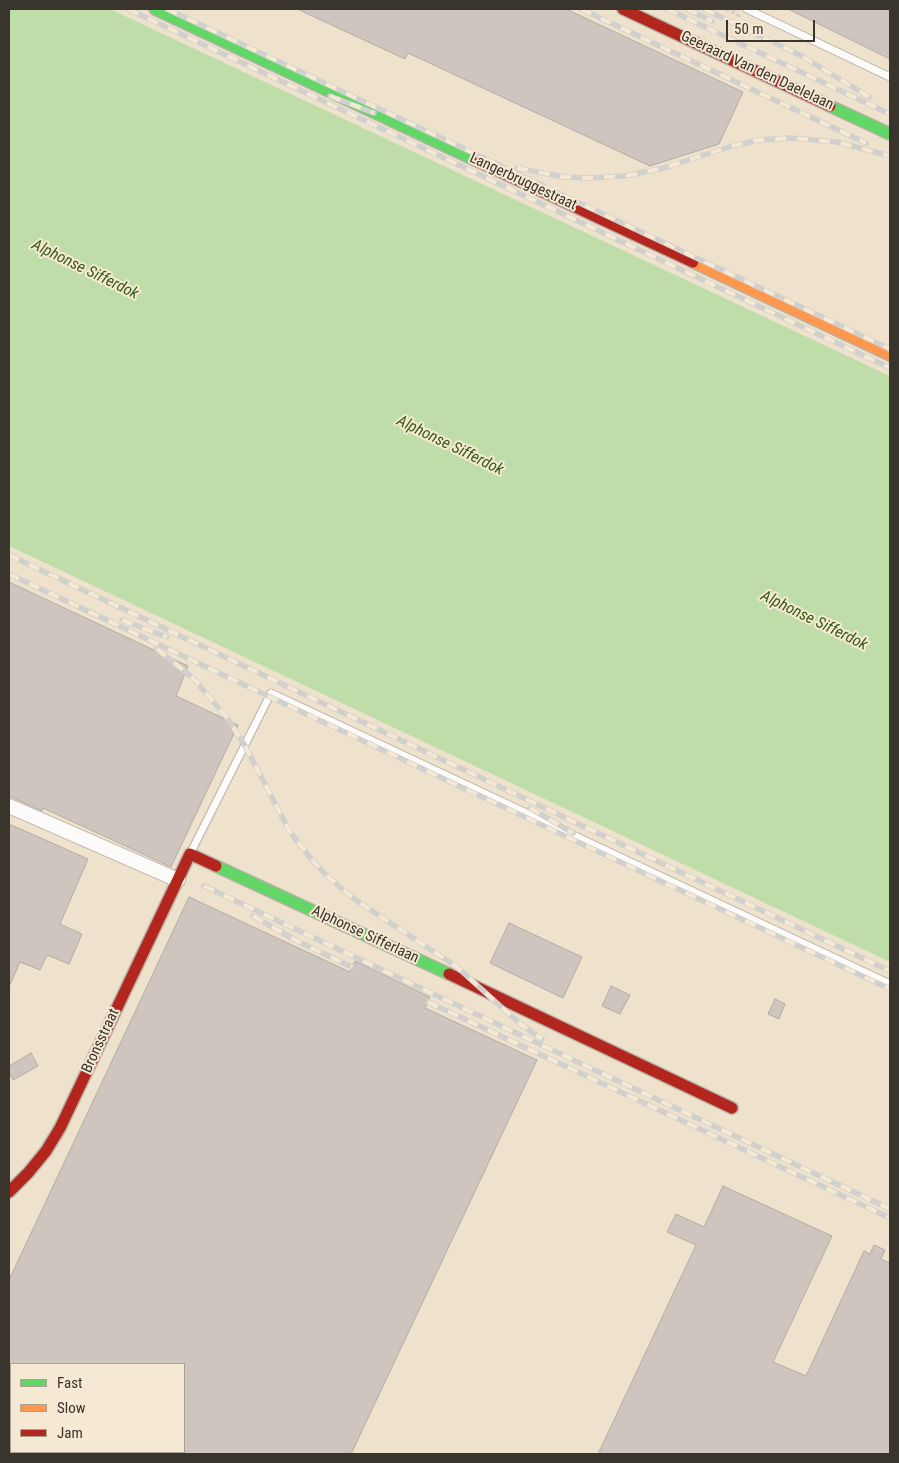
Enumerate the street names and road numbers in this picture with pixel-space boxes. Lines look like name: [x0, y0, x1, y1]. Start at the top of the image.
street label: Geeraard Van den Daelelaan: [678, 28, 836, 114]
street label: Langerbruggestraat: [467, 149, 579, 215]
street label: Alphonse Sifferlaan: [309, 902, 421, 968]
street label: Bronsstraat: [78, 1006, 124, 1076]

